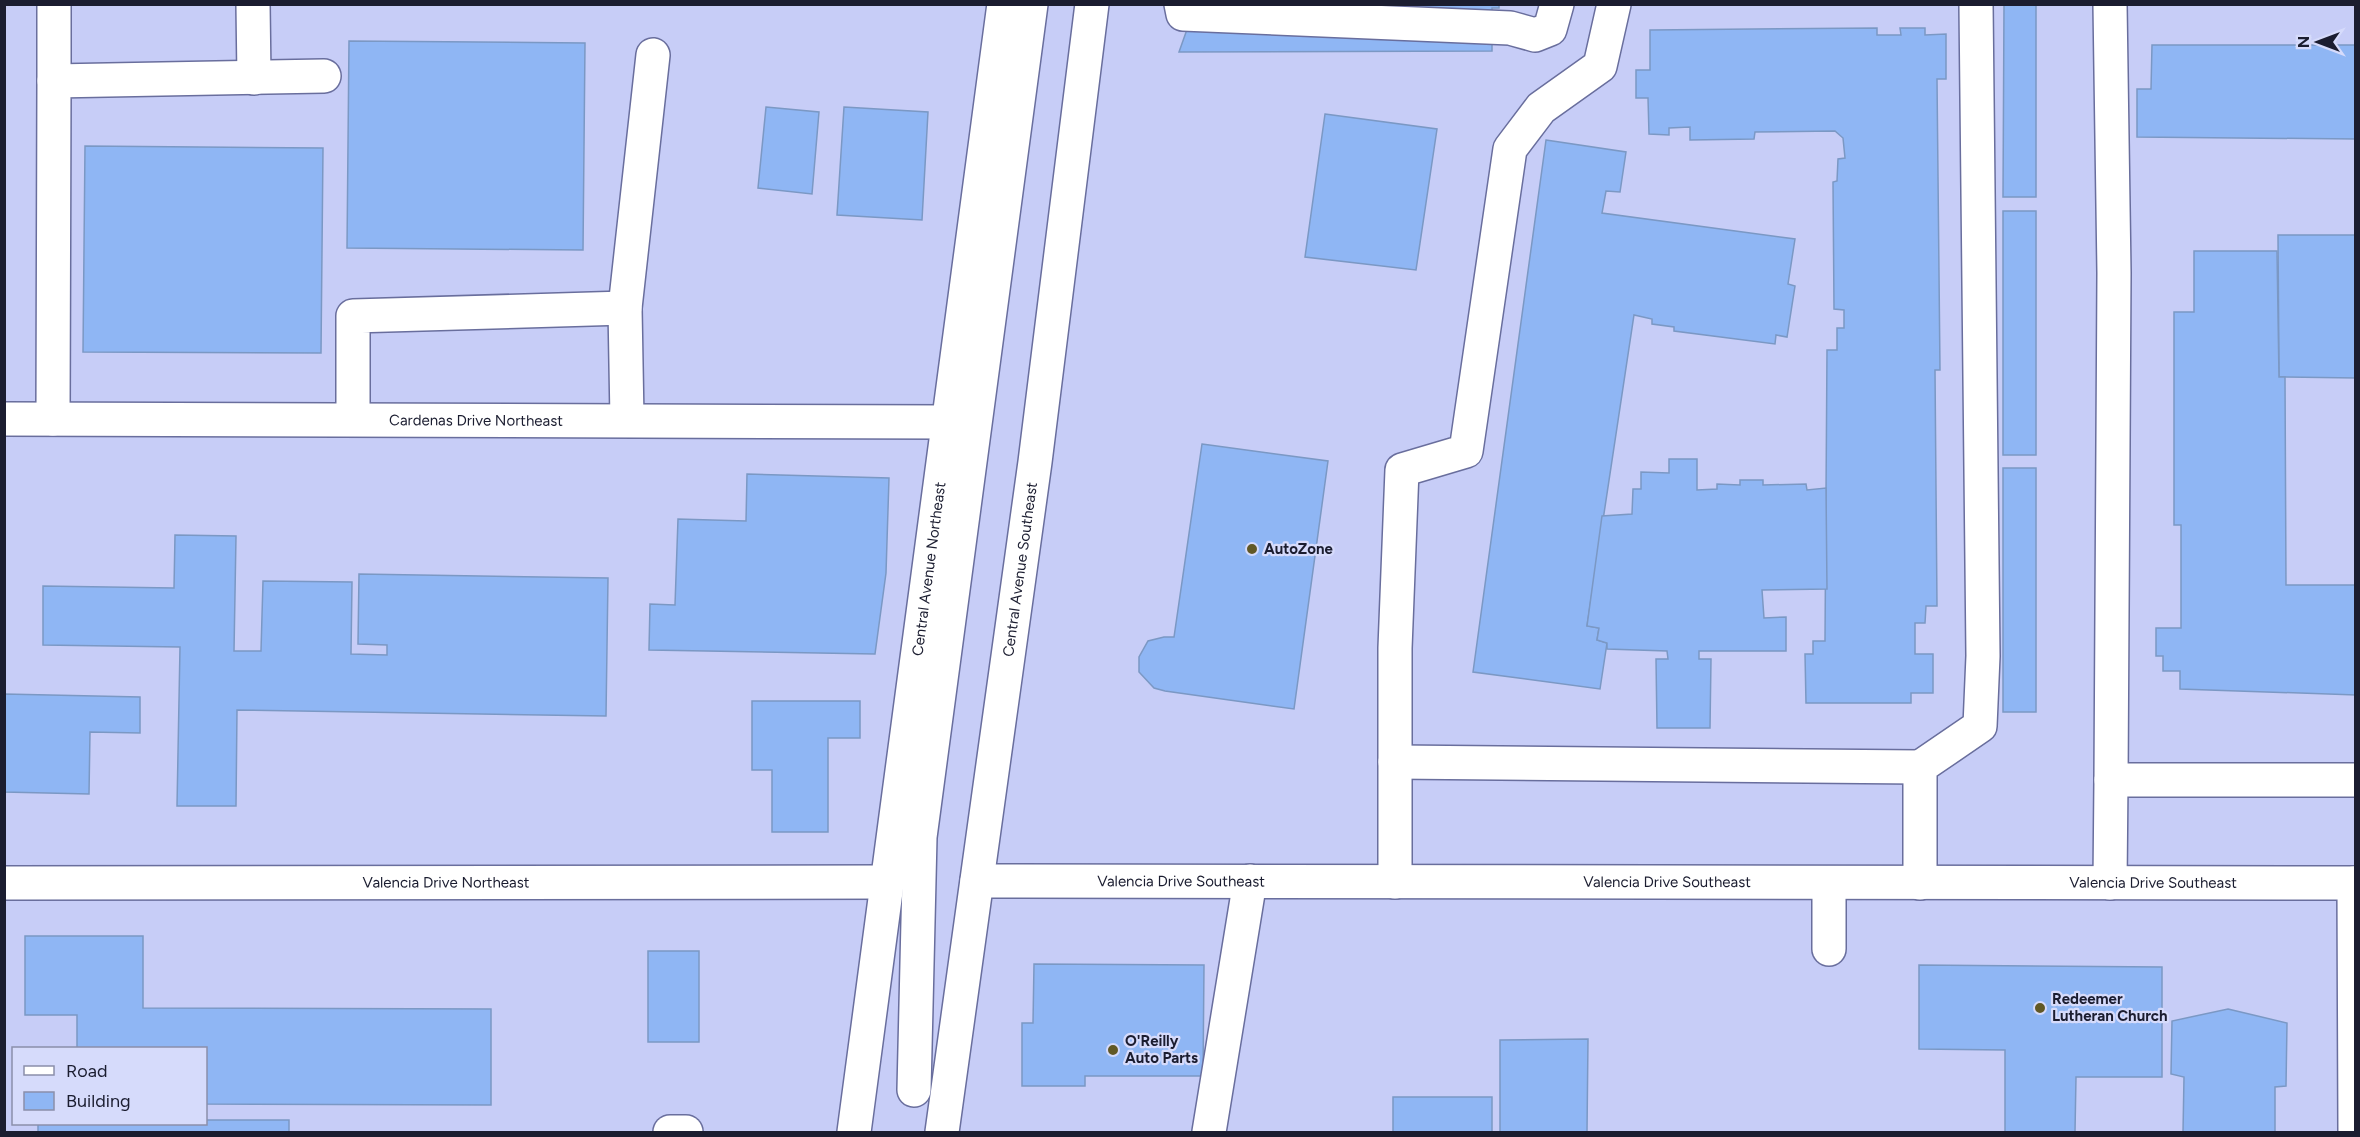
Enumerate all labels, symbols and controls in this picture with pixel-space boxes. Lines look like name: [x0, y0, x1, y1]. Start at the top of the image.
north arrow: [2288, 12, 2348, 72]
text: N: [2294, 36, 2313, 48]
street label: Cardenas Drive Northeast: [389, 411, 563, 430]
street label: Central Avenue Northeast: [908, 481, 949, 657]
street label: Central Avenue Southeast: [999, 481, 1041, 658]
place label: AutoZone: [1264, 540, 1334, 558]
marker: AutoZone: [1245, 542, 1259, 556]
street label: Valencia Drive Southeast: [1097, 872, 1265, 890]
street label: Valencia Drive Northeast: [363, 873, 530, 892]
street label: Valencia Drive Southeast: [1583, 873, 1751, 891]
street label: Valencia Drive Southeast: [2069, 874, 2237, 892]
place label: Redeemer Lutheran Church: [2052, 990, 2168, 1025]
marker: Redeemer Lutheran Church: [2033, 1001, 2047, 1015]
place label: O'Reilly Auto Parts: [1125, 1032, 1198, 1067]
marker: O'Reilly Auto Parts: [1106, 1043, 1120, 1057]
legend: [12, 1047, 207, 1125]
text: Road: [66, 1060, 107, 1082]
text: Building: [66, 1090, 131, 1112]

